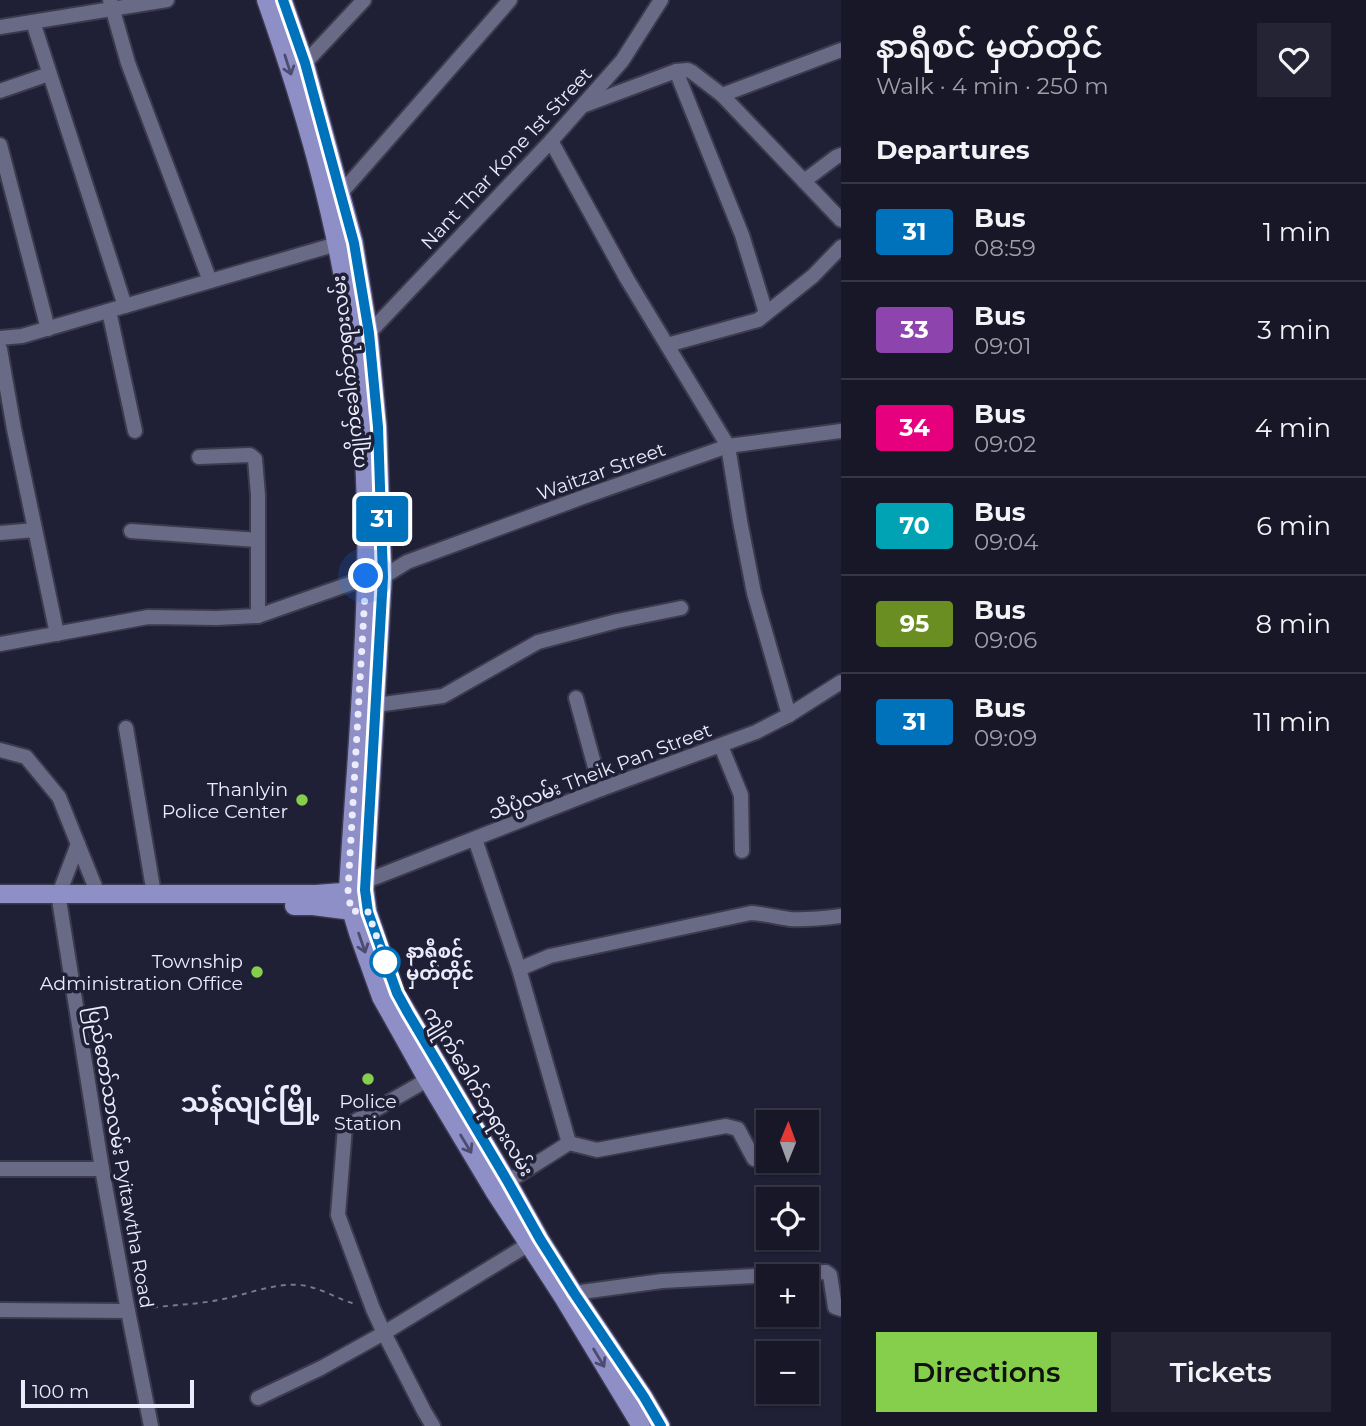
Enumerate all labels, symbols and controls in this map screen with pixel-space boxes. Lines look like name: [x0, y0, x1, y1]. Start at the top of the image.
button: heart: [1257, 23, 1331, 97]
text: နာရီစင် မှတ်တိုင်: [876, 26, 1103, 66]
one-way arrow: [283, 53, 295, 75]
street label: Nant Thar Kone 1st Street: [416, 62, 597, 254]
text: Walk · 4 min · 250 m: [876, 72, 1109, 100]
text: Departures: [876, 134, 1030, 166]
text: Bus: [974, 202, 1026, 234]
text: 1 min: [1263, 216, 1331, 248]
text: 31: [903, 217, 926, 246]
text: 08:59: [974, 234, 1036, 262]
street label: ကျိုက်ခေါက်ဘုရားလမ်း: [324, 274, 375, 470]
text: Bus: [974, 300, 1026, 332]
text: 3 min: [1257, 314, 1331, 346]
text: 33: [900, 315, 929, 344]
text: 09:01: [974, 332, 1032, 360]
text: Bus: [974, 398, 1026, 430]
text: 4 min: [1255, 412, 1331, 444]
text: 34: [899, 413, 930, 442]
text: 09:02: [974, 430, 1036, 458]
street label: Waitzar Street: [534, 437, 669, 505]
line badge: 31: [350, 496, 414, 542]
text: Bus: [974, 496, 1026, 528]
text: 31: [370, 504, 394, 533]
text: 6 min: [1256, 510, 1331, 542]
text: 70: [899, 511, 930, 540]
text: 09:04: [974, 528, 1039, 556]
your location: [348, 558, 383, 593]
text: Bus: [974, 594, 1026, 626]
text: 8 min: [1255, 608, 1331, 640]
text: 95: [900, 609, 929, 638]
text: 09:06: [974, 626, 1037, 654]
text: Bus: [974, 692, 1026, 724]
text: 11 min: [1253, 706, 1331, 738]
text: 31: [903, 707, 926, 736]
street label: သိပ္ပံလမ်း Theik Pan Street: [485, 715, 717, 829]
text: 09:09: [974, 724, 1037, 752]
place label: Thanlyin Police Center: [162, 778, 288, 823]
marker: Thanlyin Police Center: [294, 792, 310, 808]
one-way arrow: [356, 931, 369, 953]
place label: နာရီစင် မှတ်တိုင်: [406, 938, 474, 989]
marker: နာရီစင် မှတ်တိုင်: [370, 947, 400, 977]
place label: Township Administration Office: [40, 950, 243, 995]
marker: Township Administration Office: [249, 964, 265, 980]
street label: ကျိုက်ခေါက်ဘုရားလမ်း: [414, 1001, 541, 1183]
street label: ပြည်တော်သာလမ်း Pyitawtha Road: [79, 1004, 161, 1311]
marker: Police Station: [360, 1071, 376, 1087]
district label: သန်လျင်မြို့: [181, 1084, 320, 1125]
place label: Police Station: [334, 1090, 402, 1135]
north arrow: [756, 1110, 819, 1172]
map controls: [756, 1110, 819, 1404]
one-way arrow: [460, 1133, 474, 1153]
button: locate: [756, 1187, 819, 1250]
button: +: [756, 1264, 819, 1327]
button: Directions: [876, 1332, 1097, 1412]
button: Tickets: [1111, 1332, 1331, 1412]
button: −: [756, 1341, 819, 1404]
one-way arrow: [593, 1347, 607, 1367]
scale bar: [21, 1377, 194, 1409]
text: 100 m: [32, 1380, 89, 1403]

